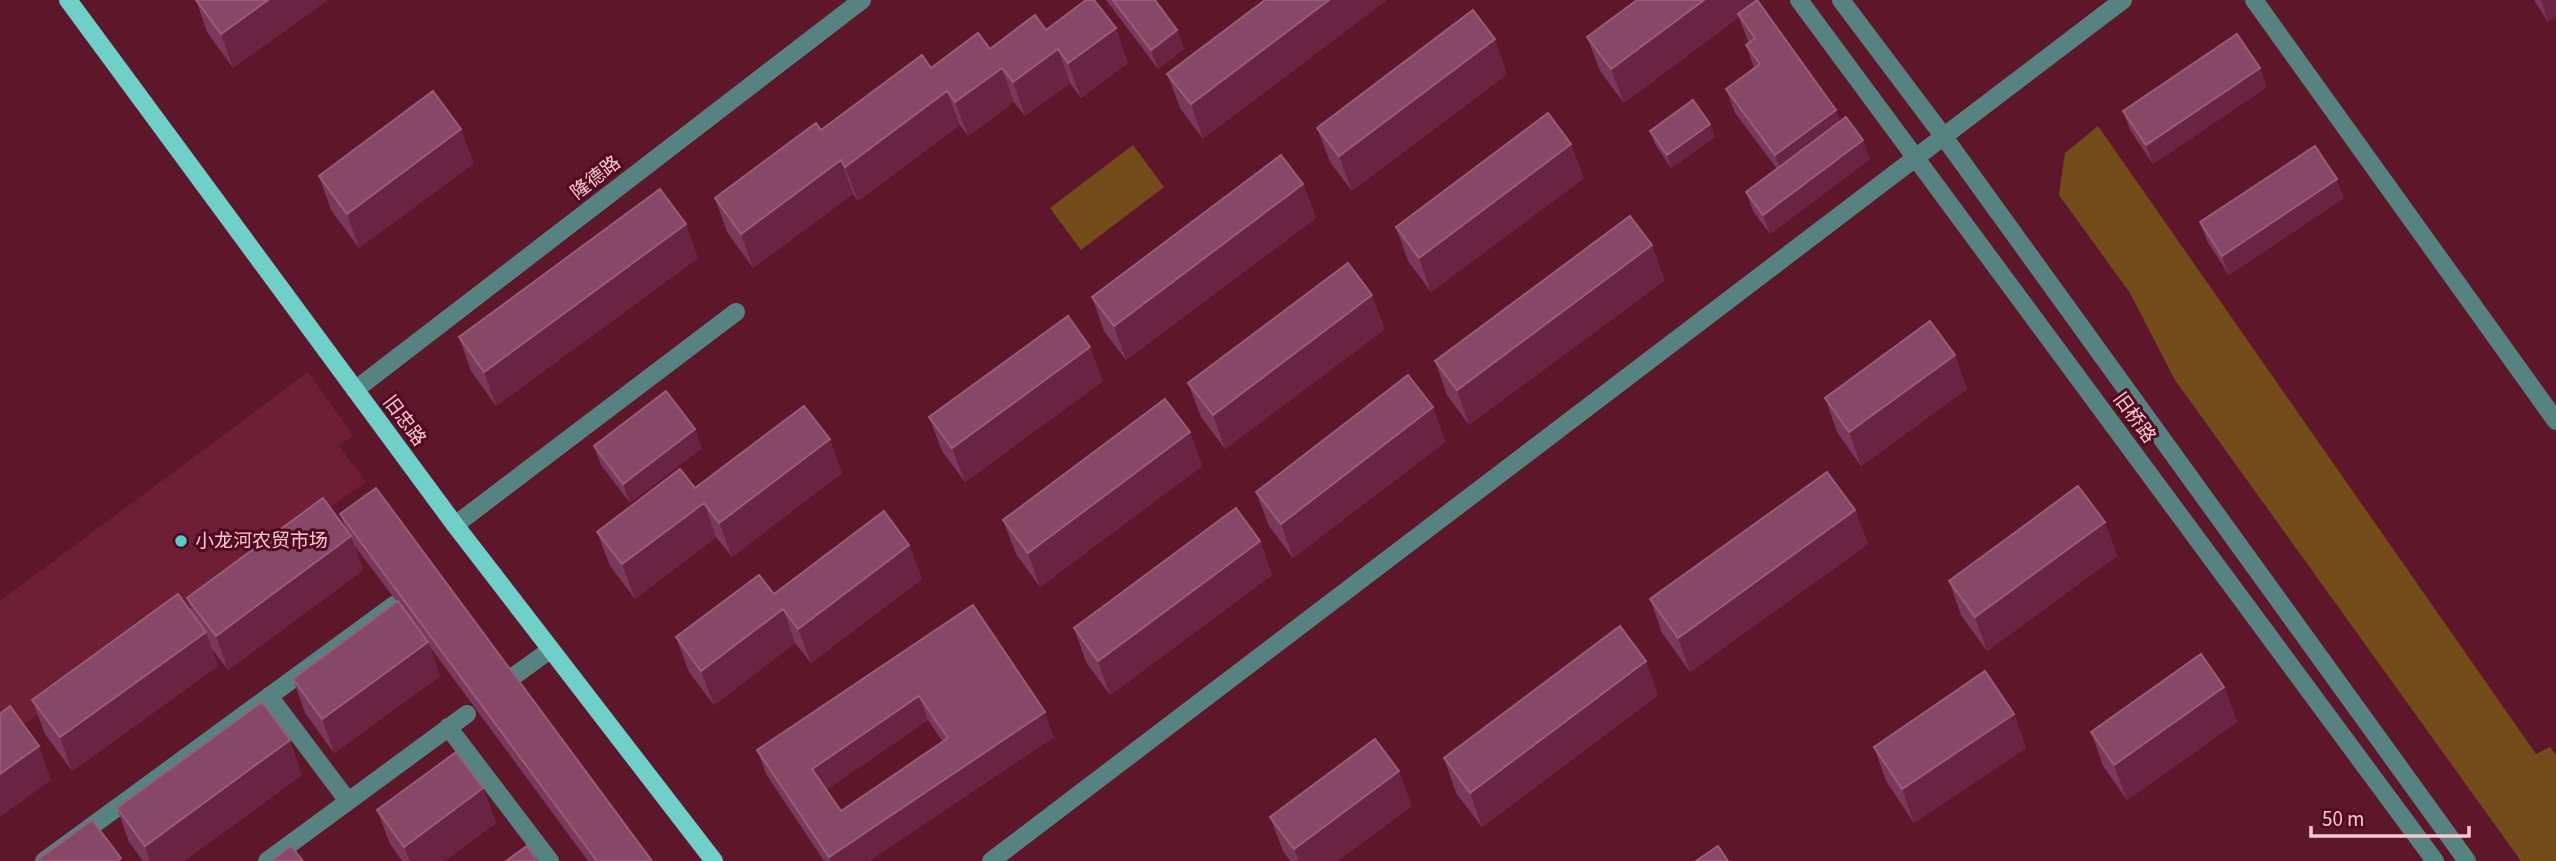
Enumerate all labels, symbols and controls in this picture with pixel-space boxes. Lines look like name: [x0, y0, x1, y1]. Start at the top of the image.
street label: 隆德路: [565, 150, 627, 206]
street label: 旧桥路: [2106, 387, 2162, 449]
street label: 旧忠路: [376, 390, 432, 452]
place label: 小龙河农贸市场: [195, 528, 328, 555]
marker: 小龙河农贸市场: [173, 533, 189, 549]
scale bar: [2311, 794, 2468, 838]
text: 50 m: [2322, 804, 2364, 834]

